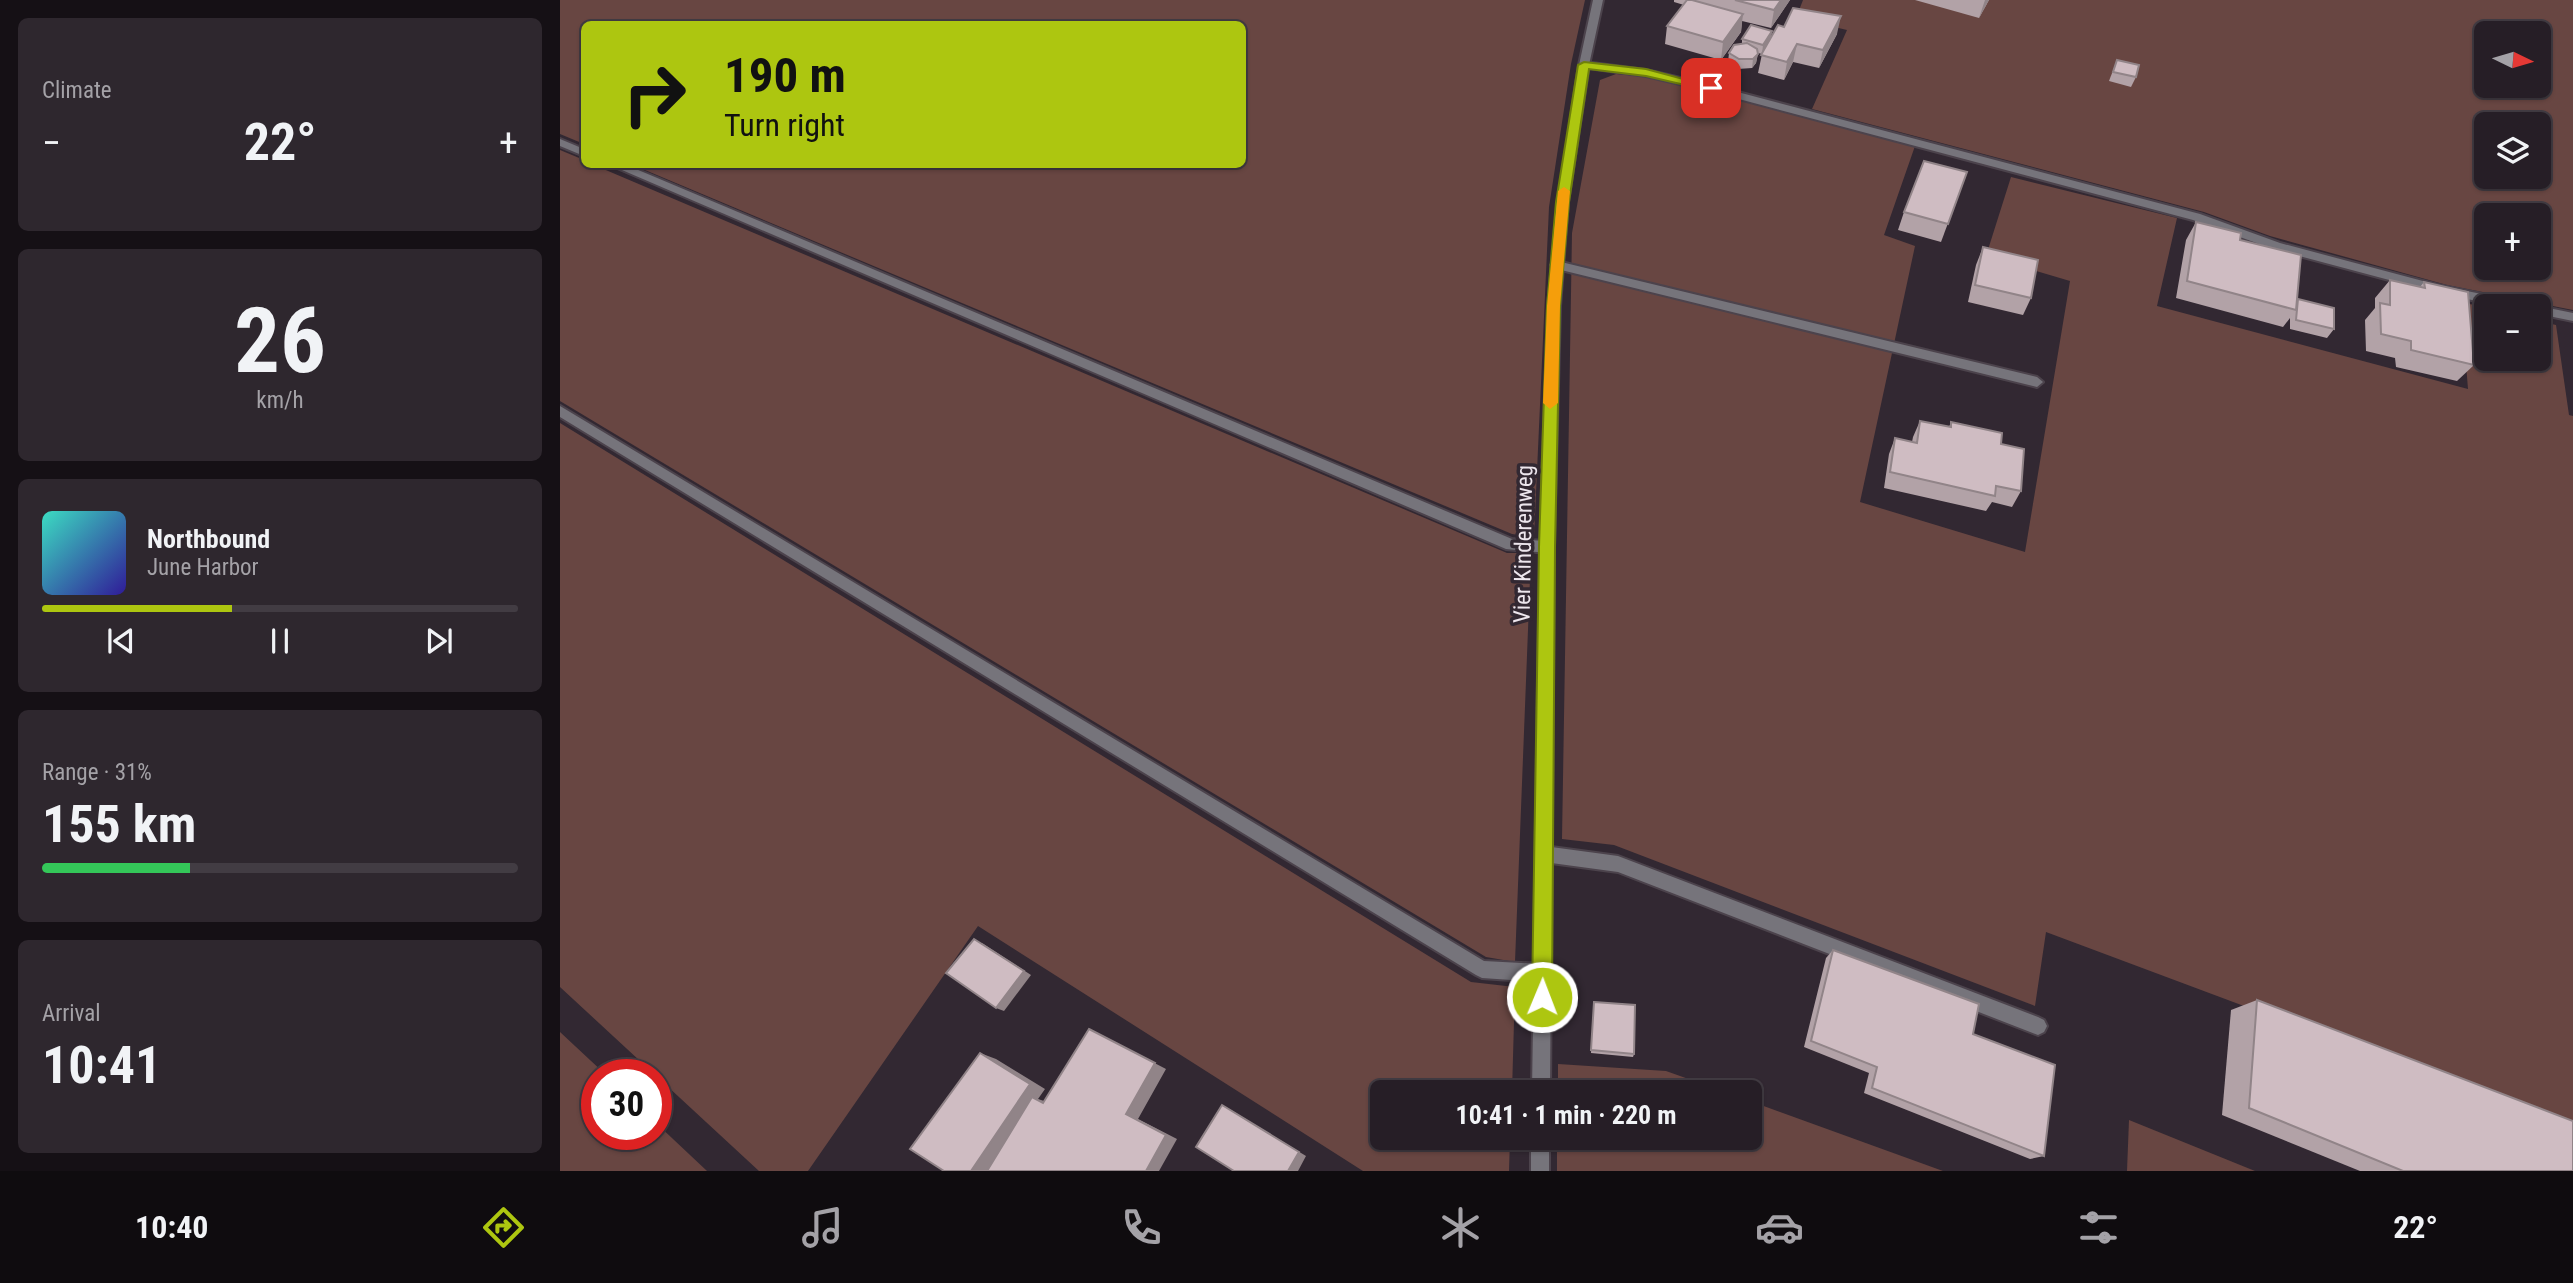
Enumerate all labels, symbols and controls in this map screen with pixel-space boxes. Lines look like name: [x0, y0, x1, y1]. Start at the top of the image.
north arrow: [2474, 21, 2552, 98]
map controls: [2474, 21, 2551, 371]
text: 190 m: [724, 47, 846, 104]
icon: right: [609, 49, 700, 140]
pin: [1681, 58, 1741, 118]
icon: arrive: [1692, 69, 1730, 107]
text: Climate: [42, 77, 112, 104]
text: Turn right: [724, 106, 845, 144]
text: 22°: [244, 112, 316, 173]
button: layers: [2474, 112, 2551, 189]
text: −: [42, 121, 61, 165]
text: +: [499, 121, 518, 165]
button: +: [2474, 203, 2551, 280]
text: 26: [234, 288, 326, 394]
button: −: [2474, 294, 2551, 371]
text: km/h: [256, 387, 304, 414]
street label: Vier Kinderenweg: [1509, 465, 1538, 623]
text: Northbound: [147, 524, 270, 554]
text: June Harbor: [147, 554, 259, 581]
icon: previous: [102, 622, 140, 660]
icon: pause: [261, 622, 299, 660]
icon: next: [420, 622, 458, 660]
text: Range · 31%: [42, 759, 152, 786]
text: 155 km: [42, 794, 196, 855]
position arrow: [1505, 960, 1579, 1034]
text: Arrival: [42, 1000, 101, 1027]
text: 10:41: [42, 1035, 161, 1096]
speed limit sign: 30: [581, 1059, 672, 1150]
text: 10:41 · 1 min · 220 m: [1456, 1100, 1676, 1130]
icon: directions: [479, 1203, 528, 1252]
icon: music: [798, 1203, 847, 1252]
icon: phone: [1117, 1203, 1166, 1252]
icon: climate: [1436, 1203, 1485, 1252]
icon: car: [1755, 1203, 1804, 1252]
icon: filters: [2074, 1203, 2123, 1252]
text: 10:40: [135, 1208, 208, 1246]
text: 22°: [2393, 1208, 2438, 1246]

